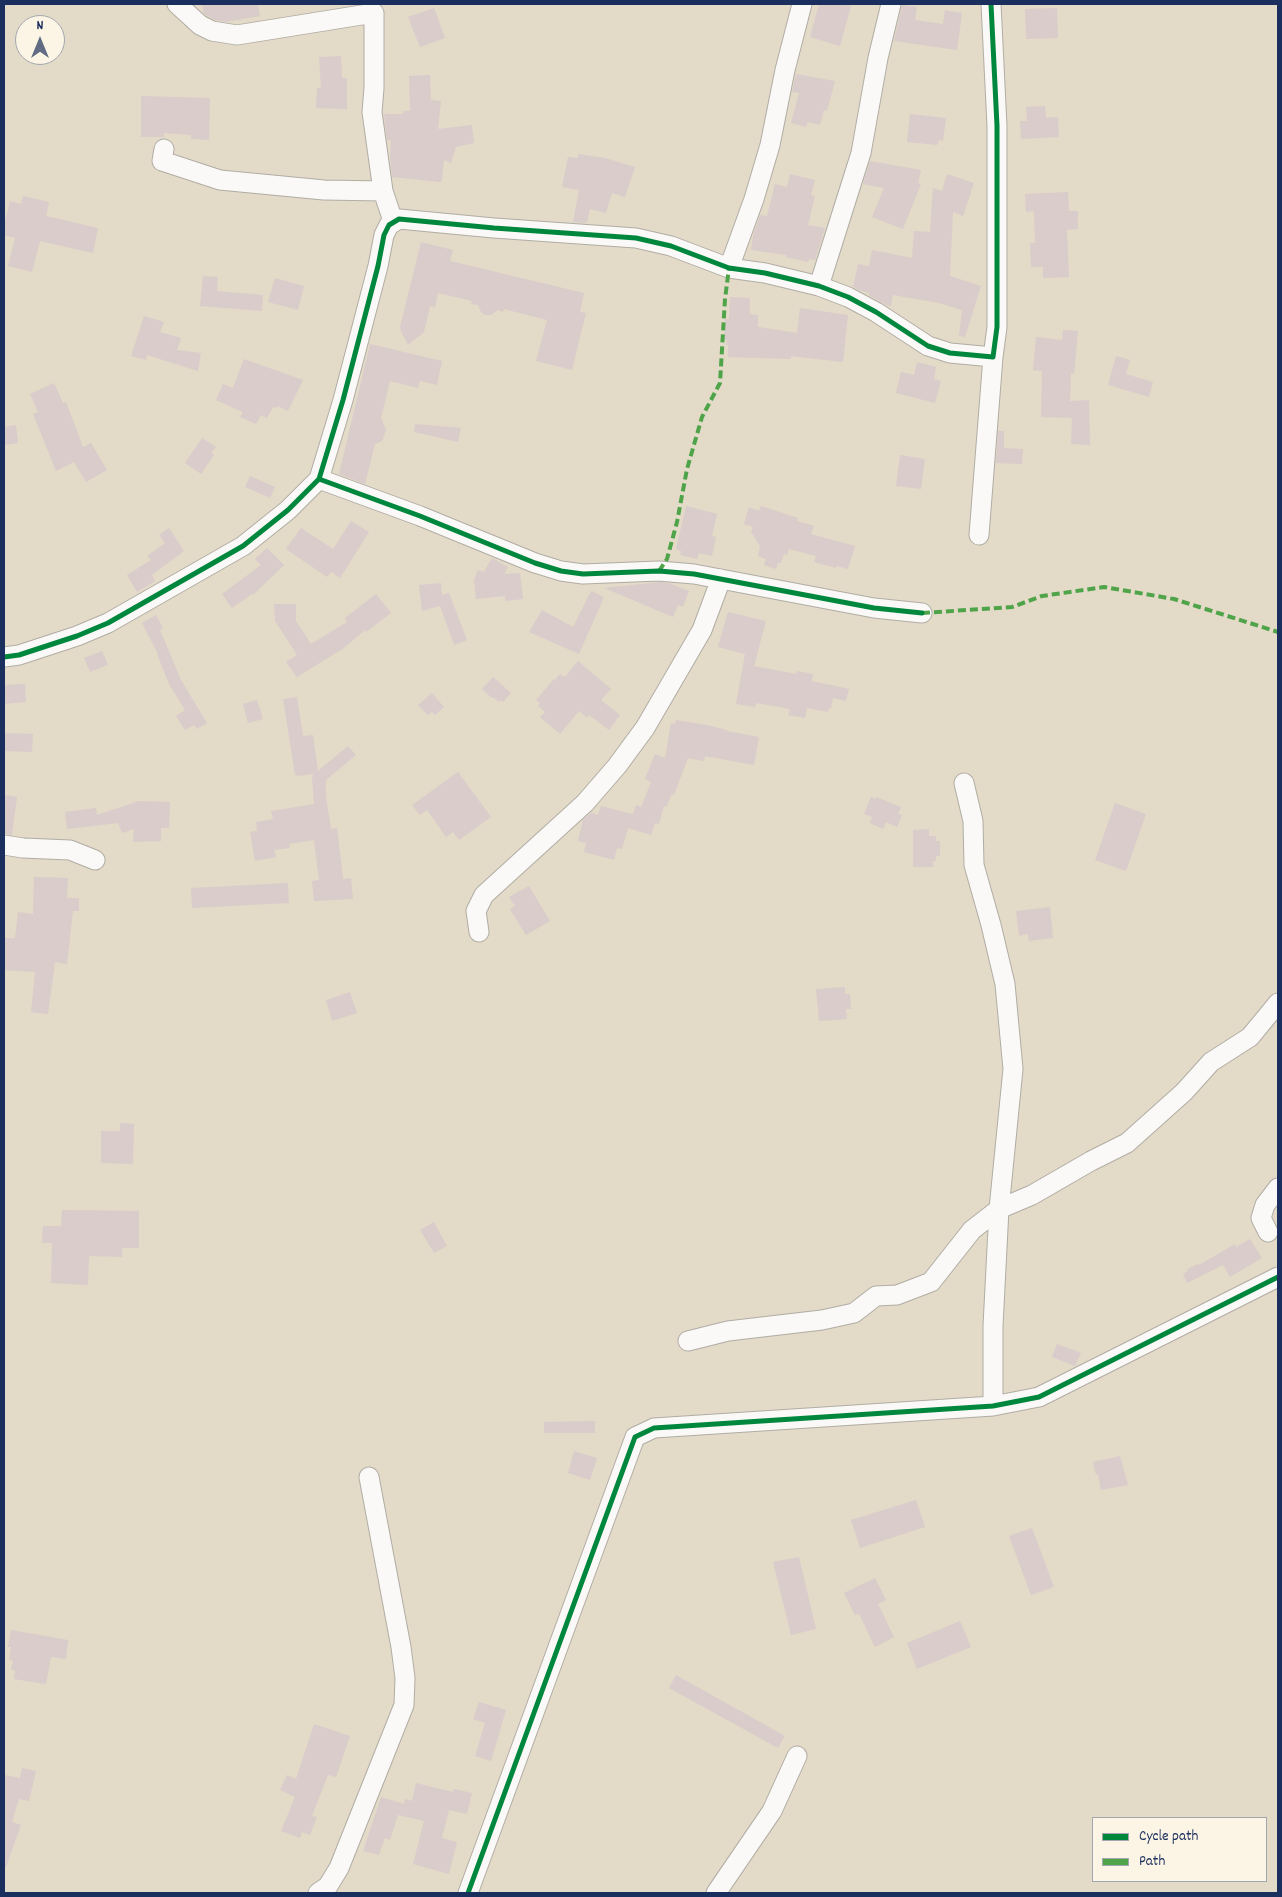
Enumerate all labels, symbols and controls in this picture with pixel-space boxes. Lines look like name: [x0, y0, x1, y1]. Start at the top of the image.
north arrow: [15, 15, 65, 65]
text: N: [37, 16, 43, 36]
legend: [1092, 1817, 1267, 1882]
text: Cycle path: [1139, 1826, 1198, 1848]
text: Path: [1139, 1851, 1165, 1873]

